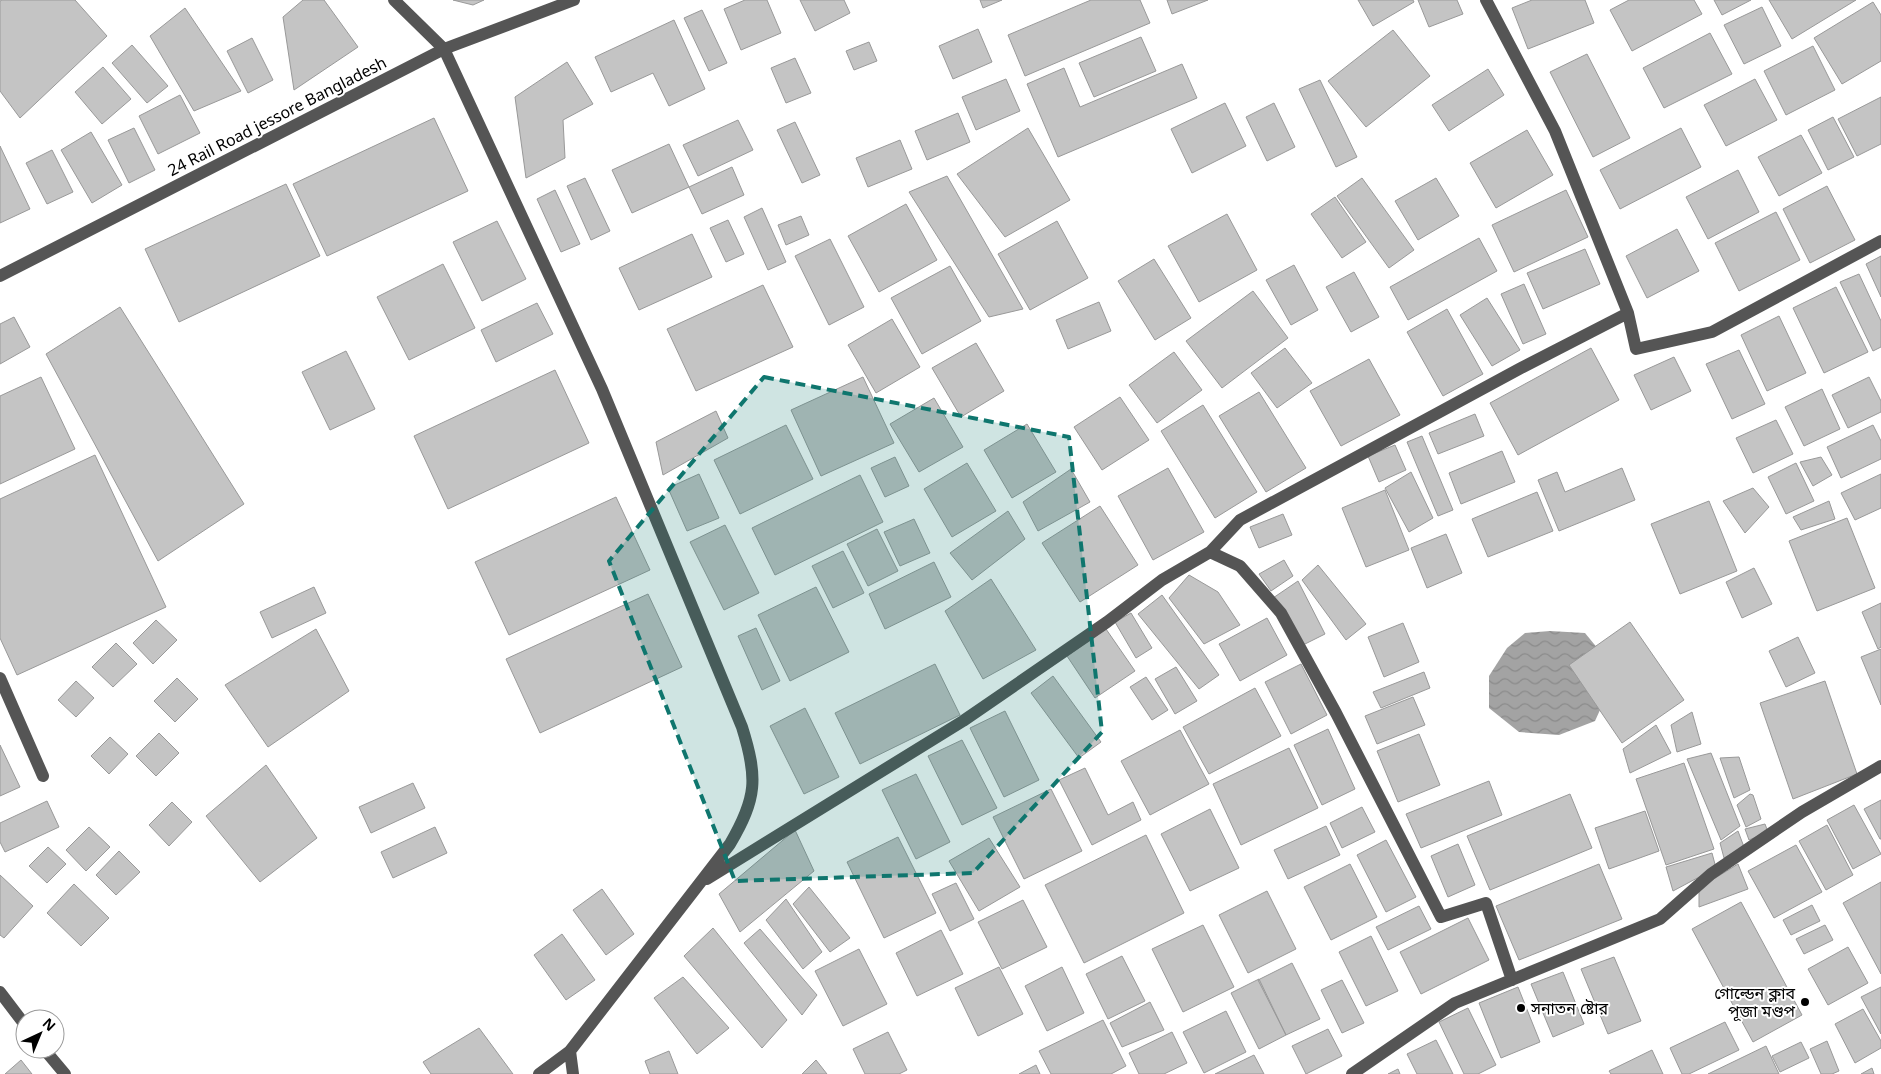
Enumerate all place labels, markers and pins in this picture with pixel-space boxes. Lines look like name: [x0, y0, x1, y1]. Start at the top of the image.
place label: গোল্ডেন ক্লাব পূজা মণ্ডপ: [1714, 982, 1796, 1022]
marker: গোল্ডেন ক্লাব পূজা মণ্ডপ: [1799, 996, 1811, 1008]
place label: সনাতন ষ্টোর: [1530, 997, 1608, 1019]
marker: সনাতন ষ্টোর: [1515, 1002, 1527, 1014]

